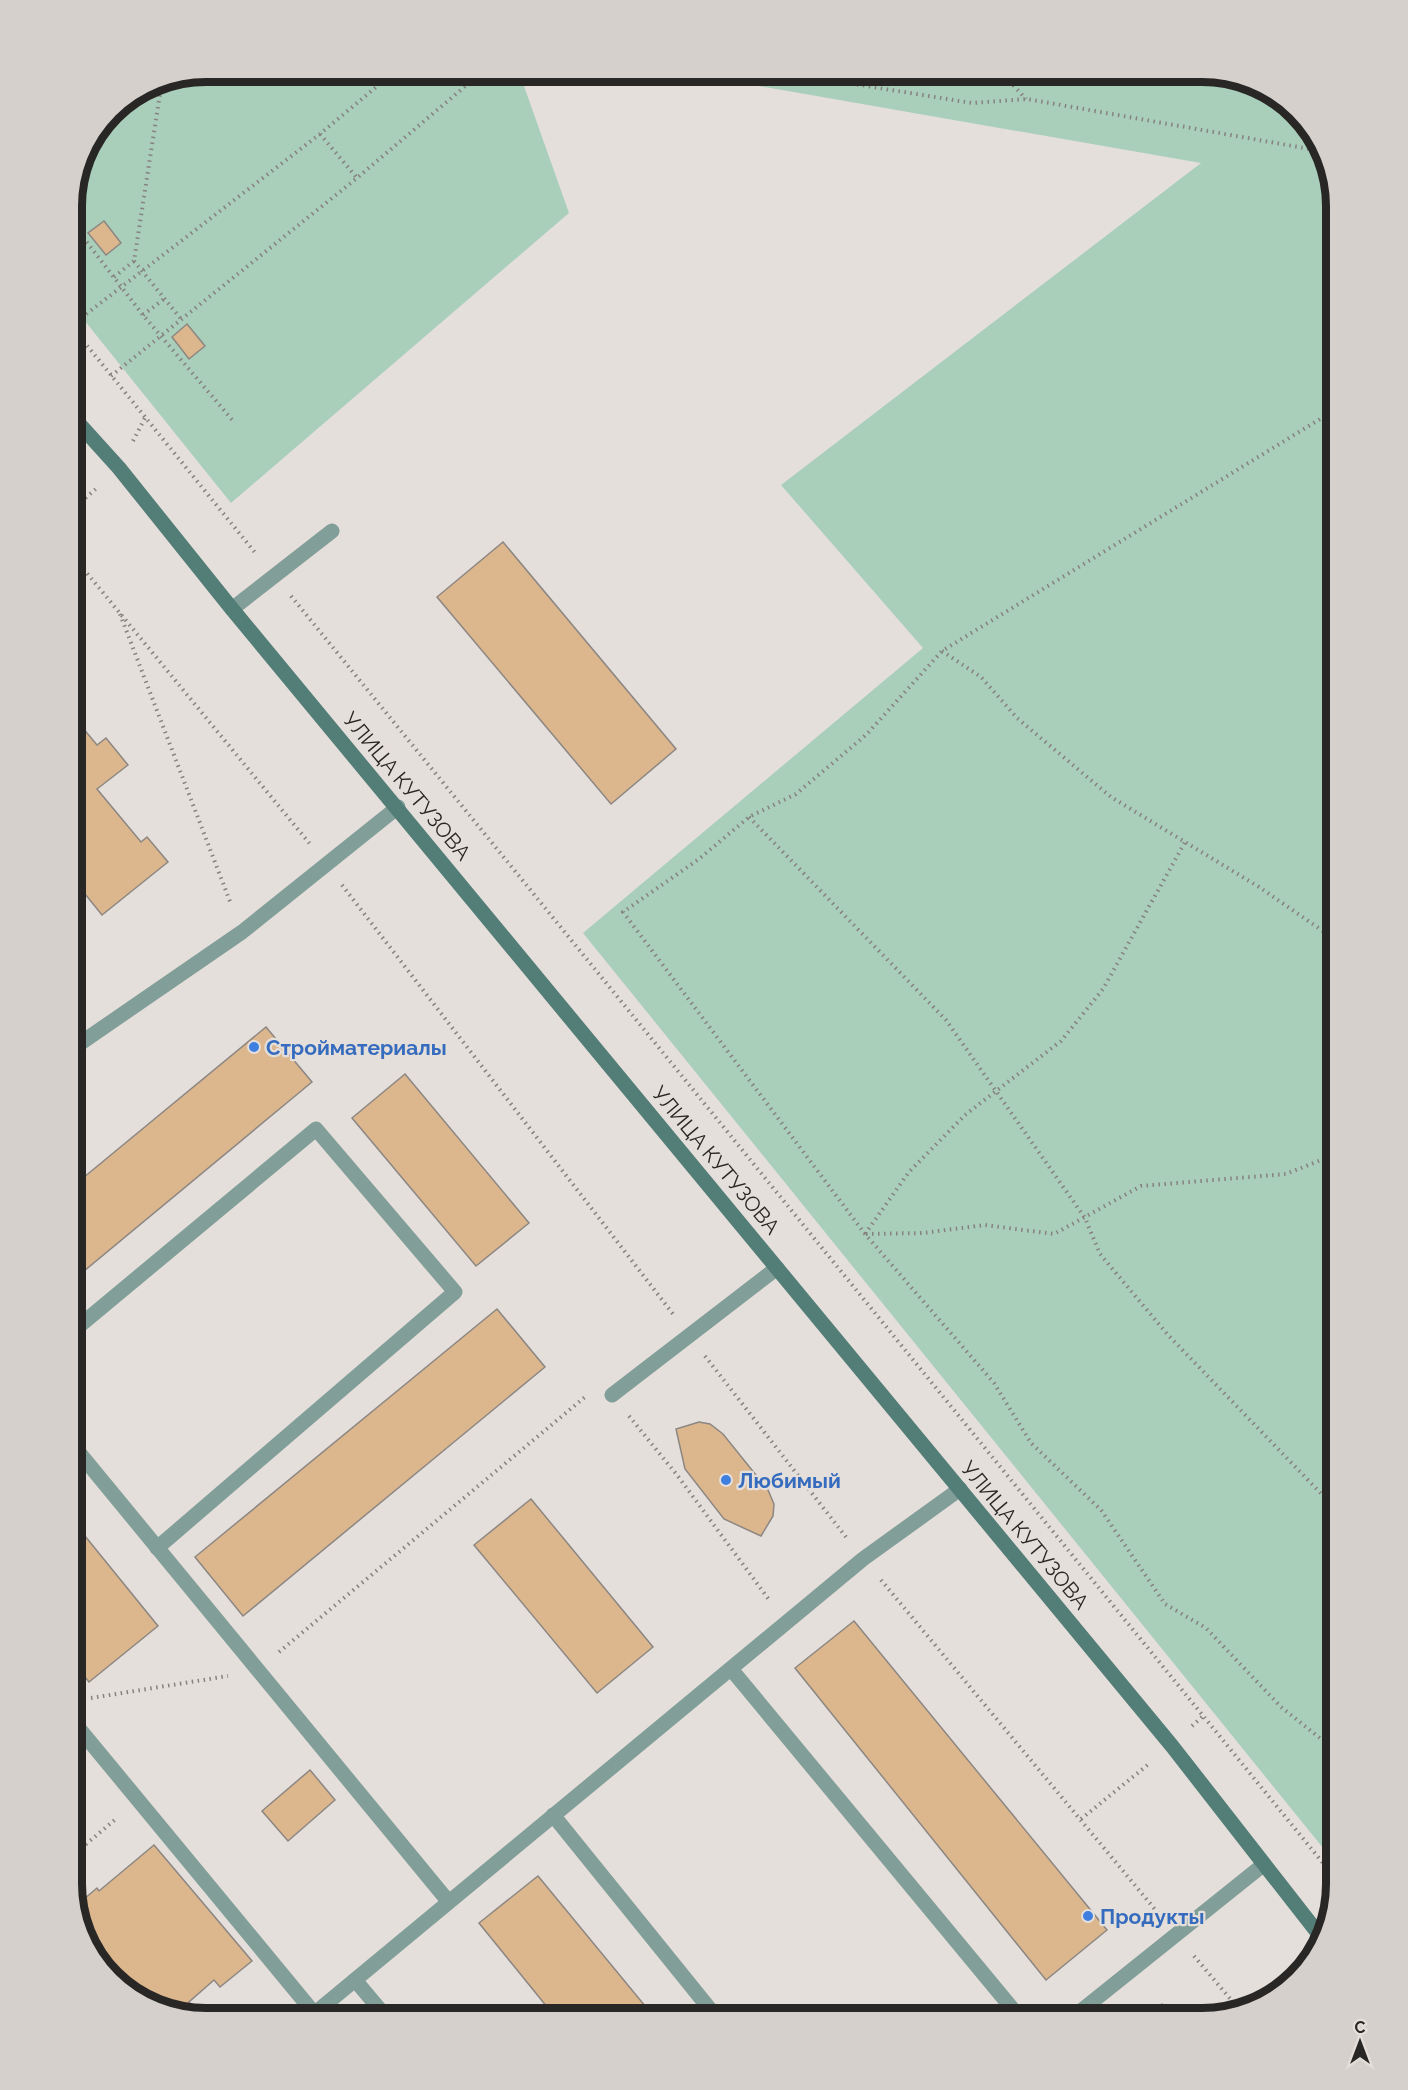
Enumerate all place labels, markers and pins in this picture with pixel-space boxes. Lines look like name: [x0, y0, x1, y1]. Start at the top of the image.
place label: Стройматериалы: [266, 1035, 447, 1060]
marker: Стройматериалы: [247, 1040, 261, 1054]
place label: Любимый: [738, 1468, 841, 1493]
marker: Любимый: [719, 1473, 733, 1487]
place label: Продукты: [1100, 1904, 1205, 1929]
marker: Продукты: [1081, 1909, 1095, 1923]

